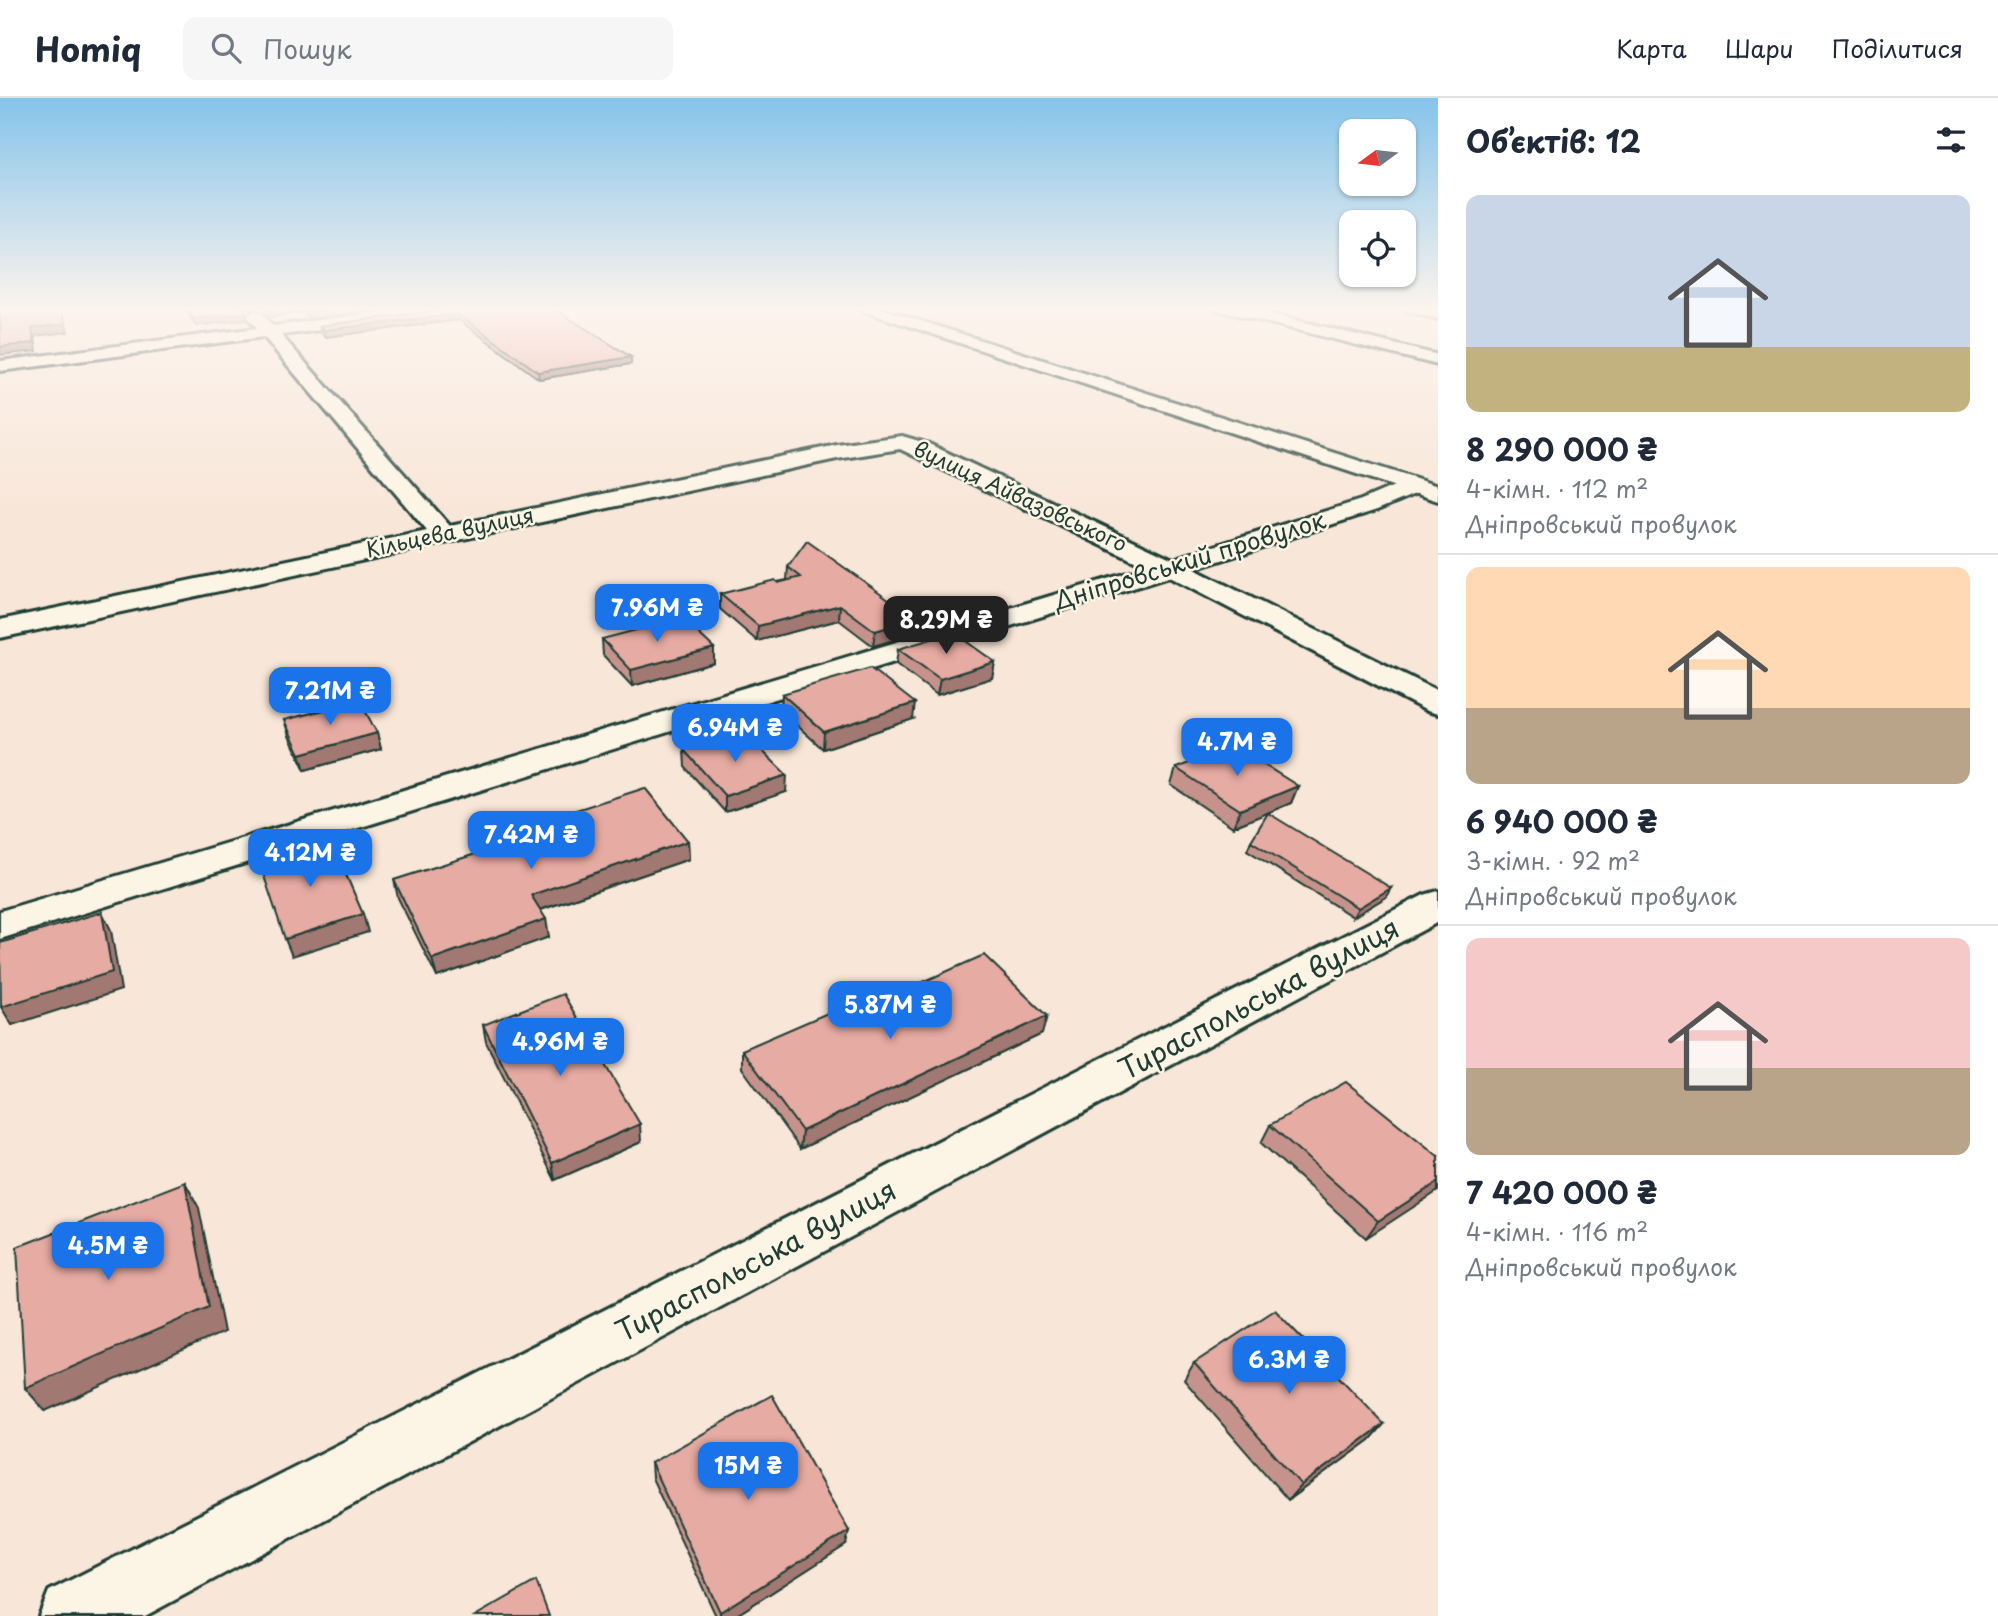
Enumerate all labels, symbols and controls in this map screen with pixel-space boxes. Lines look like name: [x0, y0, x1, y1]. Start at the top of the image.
search box: [183, 17, 673, 80]
text: Homiq: [35, 23, 141, 73]
icon: search: [207, 29, 245, 67]
text: Пошук: [263, 29, 352, 68]
text: Карта: [1616, 30, 1687, 66]
text: Шари: [1725, 30, 1794, 66]
text: Поділитися: [1832, 30, 1963, 66]
text: Об’єктів: 12: [1466, 118, 1641, 163]
north arrow: [1339, 119, 1416, 196]
map controls: [1339, 119, 1416, 287]
icon: filters: [1932, 121, 1970, 159]
button: locate: [1339, 210, 1416, 287]
icon: home: [1655, 240, 1781, 366]
text: 8 290 000 ₴: [1466, 426, 1658, 471]
street label: вулиця Айвазовського: [909, 432, 1133, 559]
text: 4-кімн. · 112 m²: [1466, 471, 1648, 506]
street label: Кільцева вулиця: [363, 498, 537, 564]
street label: Дніпровський провулок: [1048, 500, 1330, 618]
text: Дніпровський провулок: [1466, 506, 1737, 541]
pin: 7.96M ₴: [592, 584, 722, 644]
text: 7.96M ₴: [611, 589, 703, 624]
pin: 8.29M ₴: [881, 596, 1011, 656]
text: 8.29M ₴: [899, 601, 993, 636]
icon: home: [1655, 612, 1781, 738]
pin: 7.21M ₴: [265, 668, 395, 727]
text: 7.21M ₴: [285, 672, 375, 707]
pin: 6.94M ₴: [670, 704, 800, 764]
text: 6.94M ₴: [688, 709, 782, 744]
pin: 4.7M ₴: [1180, 718, 1294, 778]
text: 4.7M ₴: [1197, 723, 1277, 758]
text: 6 940 000 ₴: [1466, 798, 1657, 843]
pin: 7.42M ₴: [466, 812, 596, 871]
text: 7.42M ₴: [484, 816, 578, 851]
pin: 4.12M ₴: [245, 830, 375, 889]
text: 4.12M ₴: [264, 834, 356, 869]
text: 3-кімн. · 92 m²: [1466, 843, 1640, 878]
text: Дніпровський провулок: [1466, 878, 1737, 913]
street label: Тираспольська вулиця: [1110, 905, 1406, 1090]
pin: 5.87M ₴: [825, 982, 955, 1041]
icon: home: [1655, 983, 1781, 1109]
text: 5.87M ₴: [844, 986, 936, 1021]
pin: 4.96M ₴: [495, 1018, 625, 1078]
text: 4.96M ₴: [512, 1023, 608, 1058]
street label: Тираспольська вулиця: [607, 1167, 903, 1352]
text: 7 420 000 ₴: [1466, 1169, 1657, 1214]
text: 4-кімн. · 116 m²: [1466, 1214, 1648, 1249]
pin: 4.5M ₴: [51, 1222, 165, 1282]
text: 4.5M ₴: [68, 1227, 148, 1262]
text: Дніпровський провулок: [1466, 1249, 1737, 1284]
pin: 6.3M ₴: [1232, 1336, 1346, 1396]
text: 6.3M ₴: [1249, 1341, 1329, 1376]
pin: 15M ₴: [699, 1442, 797, 1502]
text: 15M ₴: [714, 1447, 782, 1482]

